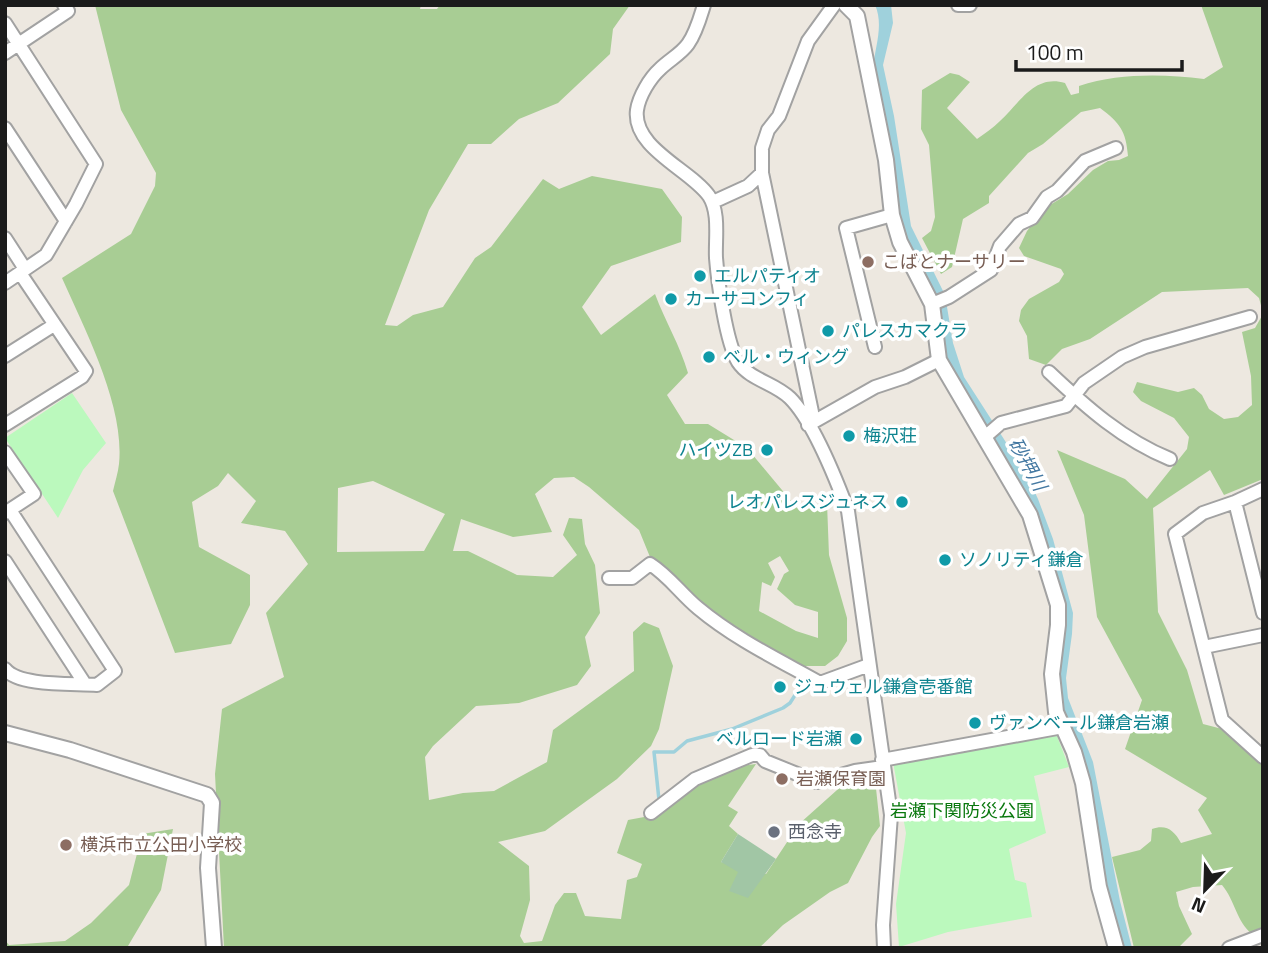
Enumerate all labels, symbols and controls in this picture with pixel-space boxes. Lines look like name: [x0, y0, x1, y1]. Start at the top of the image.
scale bar: [1016, 28, 1182, 72]
text: 100 m: [1026, 36, 1083, 68]
place label: こばとナーサリー: [882, 248, 1026, 275]
marker: こばとナーサリー: [860, 254, 876, 270]
place label: エルパティオ: [714, 262, 821, 289]
marker: エルパティオ: [692, 268, 708, 284]
place label: カーサコンフィ: [685, 285, 810, 312]
marker: カーサコンフィ: [663, 291, 679, 307]
place label: パレスカマクラ: [842, 317, 968, 344]
marker: パレスカマクラ: [820, 323, 836, 339]
place label: ベル・ウィング: [723, 343, 849, 370]
marker: ベル・ウィング: [701, 349, 717, 365]
place label: 梅沢荘: [863, 422, 917, 449]
marker: 梅沢荘: [841, 428, 857, 444]
water label: 砂押川: [1002, 432, 1056, 497]
place label: ハイツZB: [679, 436, 753, 463]
marker: ハイツZB: [759, 442, 775, 458]
place label: レオパレスジュネス: [727, 488, 888, 515]
marker: レオパレスジュネス: [894, 494, 910, 510]
place label: ソノリティ鎌倉: [959, 546, 1083, 573]
marker: ソノリティ鎌倉: [937, 552, 953, 568]
place label: ジュウェル鎌倉壱番館: [794, 673, 973, 700]
marker: ジュウェル鎌倉壱番館: [772, 679, 788, 695]
place label: ヴァンベール鎌倉岩瀬: [989, 709, 1169, 736]
marker: ヴァンベール鎌倉岩瀬: [967, 715, 983, 731]
place label: ベルロード岩瀬: [716, 725, 842, 752]
marker: ベルロード岩瀬: [848, 731, 864, 747]
place label: 岩瀬保育園: [796, 765, 886, 792]
marker: 岩瀬保育園: [774, 771, 790, 787]
park label: 岩瀬下関防災公園: [890, 797, 1034, 824]
place label: 西念寺: [788, 818, 842, 845]
marker: 西念寺: [766, 824, 782, 840]
place label: 横浜市立公田小学校: [80, 831, 242, 858]
marker: 横浜市立公田小学校: [58, 837, 74, 853]
north arrow: [1170, 855, 1240, 925]
text: N: [1186, 890, 1210, 922]

